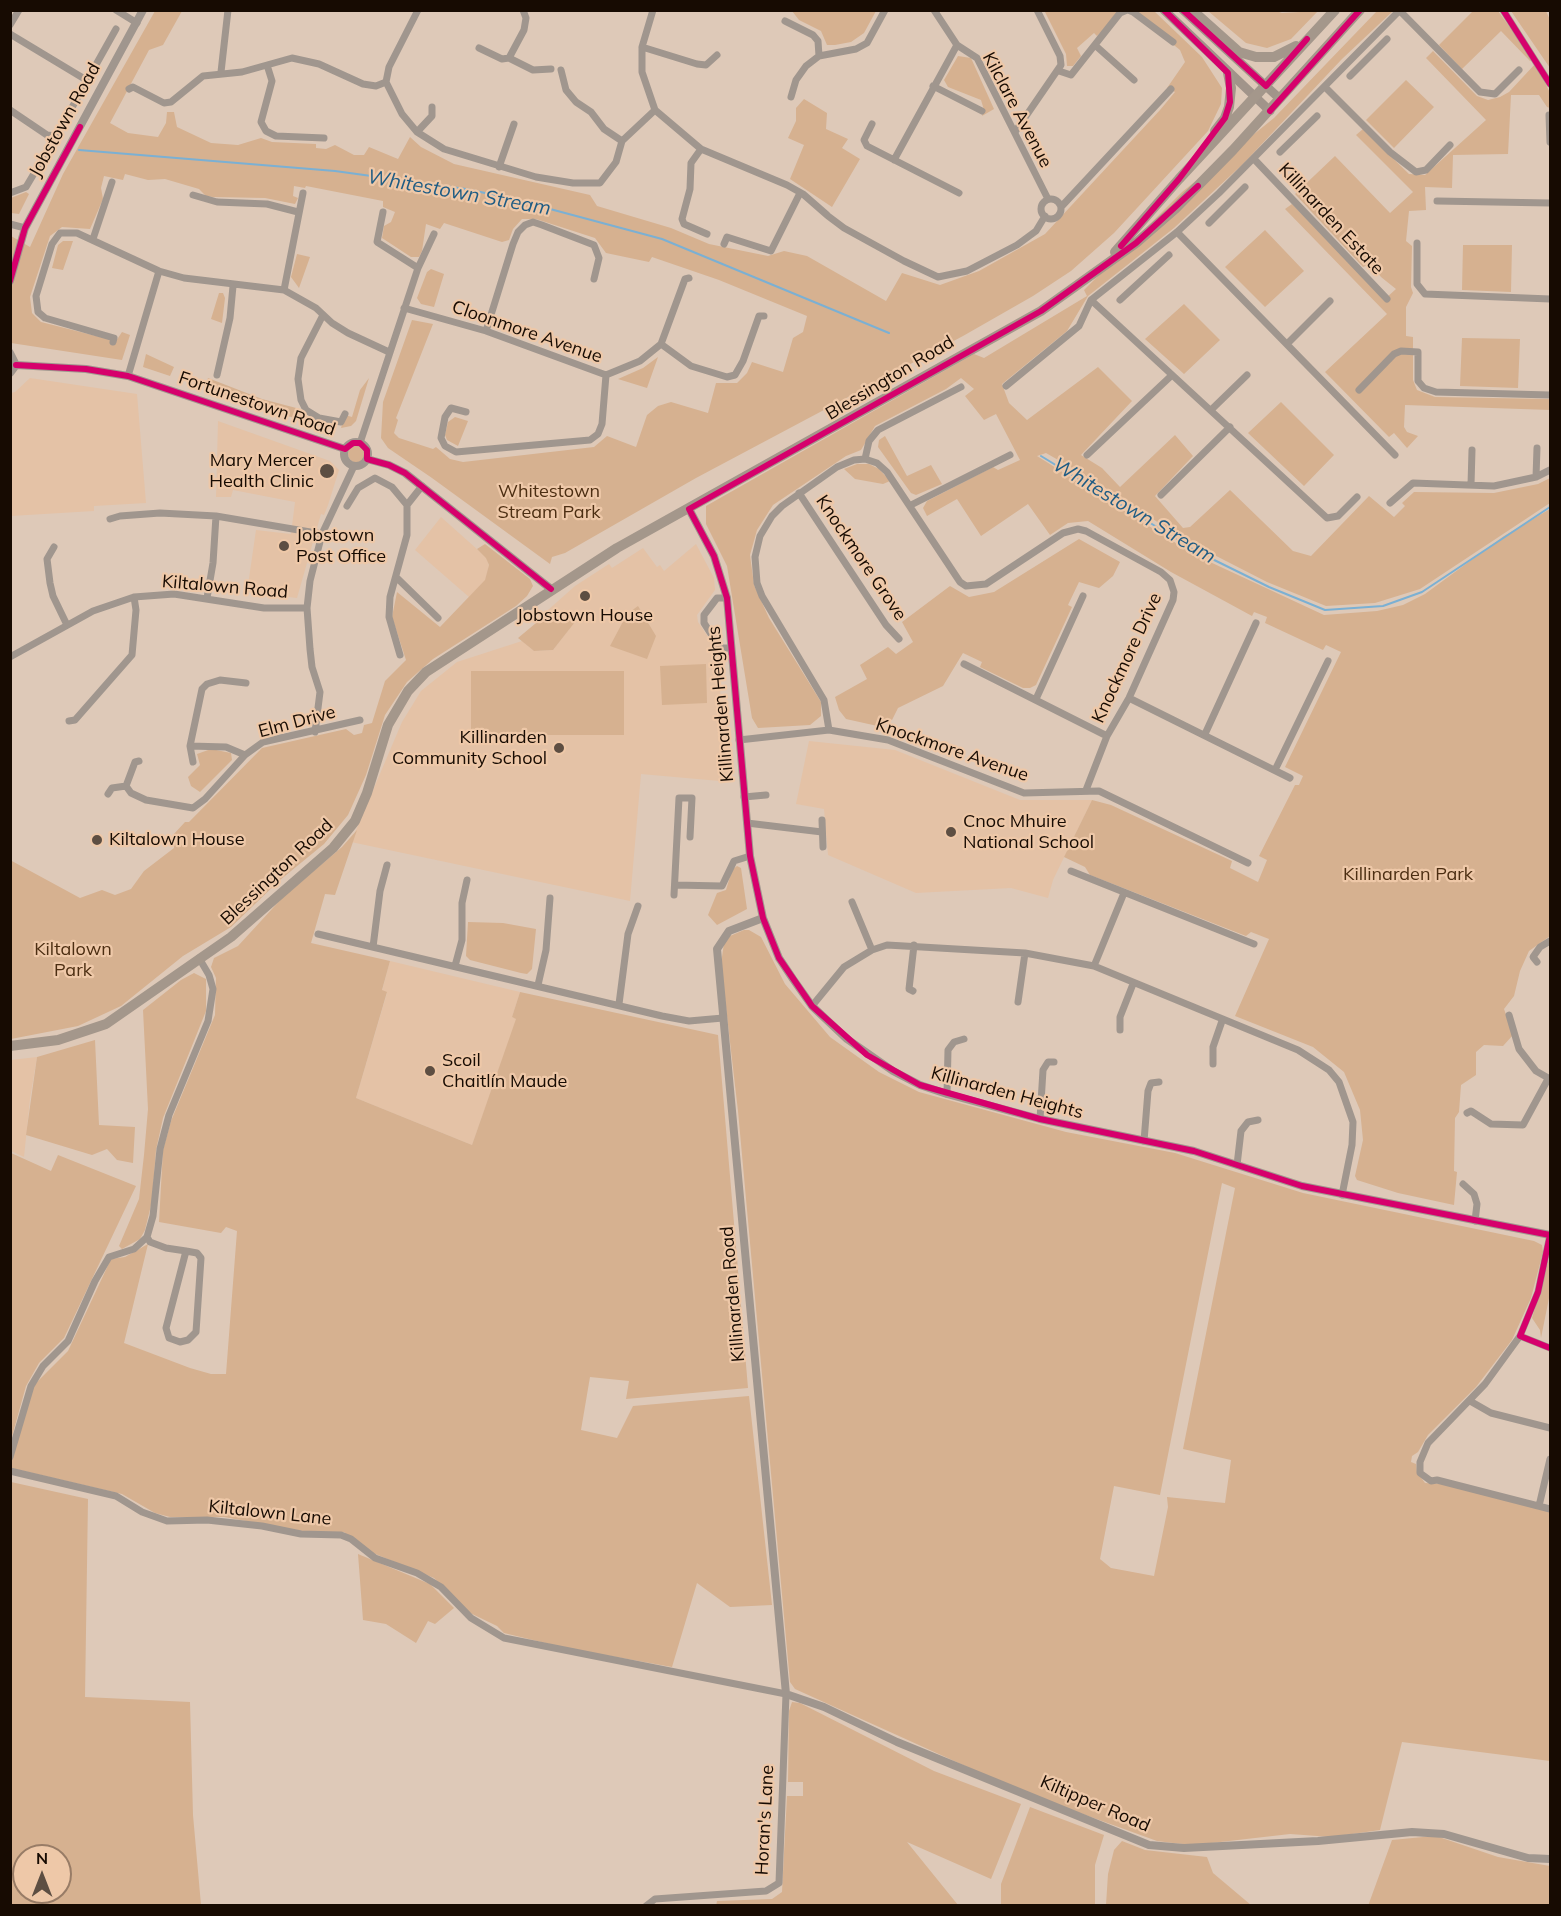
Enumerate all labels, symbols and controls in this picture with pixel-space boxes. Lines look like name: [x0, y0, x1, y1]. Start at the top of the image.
street label: Kilclare Avenue: [978, 49, 1056, 171]
street label: Jobstown Road: [25, 59, 105, 181]
street label: Killinarden Estate: [1274, 159, 1388, 279]
water label: Whitestown Stream: [365, 165, 553, 221]
street label: Cloonmore Avenue: [449, 296, 605, 368]
street label: Blessington Road: [822, 331, 958, 425]
street label: Fortunestown Road: [176, 367, 338, 441]
place label: Mary Mercer Health Clinic: [209, 450, 314, 492]
water label: Whitestown Stream: [1048, 453, 1220, 569]
marker: Mary Mercer Health Clinic: [318, 462, 336, 480]
park label: Whitestown Stream Park: [498, 481, 600, 524]
street label: Knockmore Grove: [811, 491, 911, 625]
place label: Jobstown Post Office: [296, 525, 386, 568]
marker: Jobstown Post Office: [277, 539, 291, 553]
street label: Kiltalown Road: [161, 571, 289, 603]
marker: Jobstown House: [578, 589, 592, 603]
street label: Knockmore Drive: [1087, 590, 1167, 726]
place label: Jobstown House: [517, 605, 653, 627]
street label: Killinarden Heights: [703, 625, 739, 783]
street label: Elm Drive: [256, 701, 338, 743]
street label: Knockmore Avenue: [873, 714, 1031, 786]
place label: Killinarden Community School: [392, 727, 547, 770]
marker: Killinarden Community School: [552, 741, 566, 755]
place label: Cnoc Mhuire National School: [963, 811, 1094, 854]
street label: Blessington Road: [216, 814, 338, 930]
marker: Cnoc Mhuire National School: [944, 825, 958, 839]
place label: Kiltalown House: [109, 829, 245, 851]
marker: Kiltalown House: [90, 833, 104, 847]
park label: Killinarden Park: [1343, 864, 1473, 886]
park label: Kiltalown Park: [34, 939, 112, 982]
place label: Scoil Chaitlín Maude: [442, 1050, 567, 1092]
street label: Killinarden Heights: [929, 1062, 1085, 1124]
marker: Scoil Chaitlín Maude: [423, 1064, 437, 1078]
street label: Killinarden Road: [716, 1225, 750, 1363]
street label: Kiltalown Lane: [208, 1496, 332, 1530]
street label: Horan's Lane: [751, 1764, 779, 1876]
street label: Kiltipper Road: [1037, 1771, 1153, 1837]
north arrow: [12, 1844, 72, 1904]
text: N: [36, 1848, 48, 1868]

